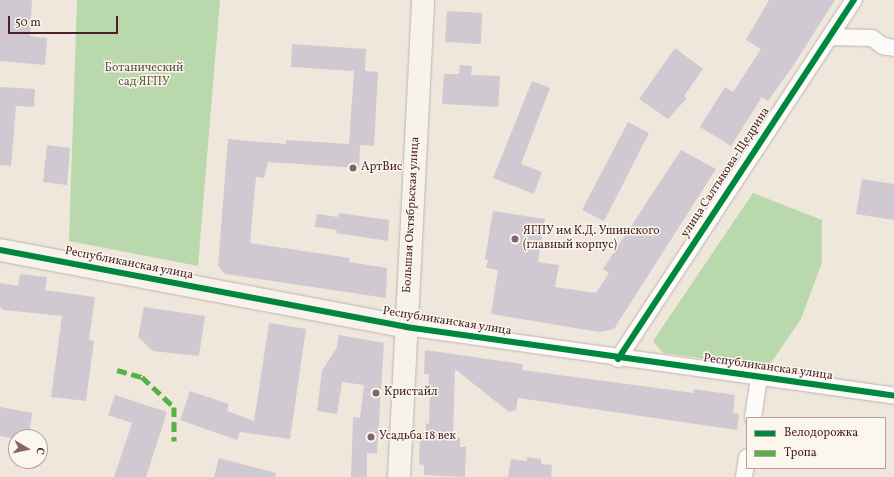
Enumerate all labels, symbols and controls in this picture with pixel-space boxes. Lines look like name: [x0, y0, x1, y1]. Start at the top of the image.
scale bar: [10, 8, 120, 34]
text: 50 m: [15, 15, 41, 31]
park label: Ботанический сад ЯГПУ: [105, 62, 183, 90]
street label: улица Салтыкова-Щедрина: [678, 105, 774, 241]
street label: Большая Октябрьская улица: [401, 136, 423, 294]
place label: АртВис: [361, 161, 402, 175]
marker: АртВис: [348, 163, 358, 173]
place label: ЯГПУ им К.Д. Ушинского (главный корпус): [523, 225, 660, 253]
marker: ЯГПУ им К.Д. Ушинского (главный корпус): [510, 234, 520, 244]
street label: Республиканская улица: [63, 244, 195, 284]
street label: Республиканская улица: [381, 305, 513, 339]
street label: Республиканская улица: [702, 352, 834, 384]
place label: Кристайл: [384, 386, 438, 400]
marker: Кристайл: [371, 388, 381, 398]
legend: [746, 417, 886, 469]
text: Велодорожка: [784, 425, 858, 441]
north arrow: [8, 429, 48, 469]
place label: Усадьба 18 век: [379, 430, 456, 444]
marker: Усадьба 18 век: [366, 432, 376, 442]
text: Тропа: [784, 445, 817, 461]
text: С: [31, 446, 47, 455]

